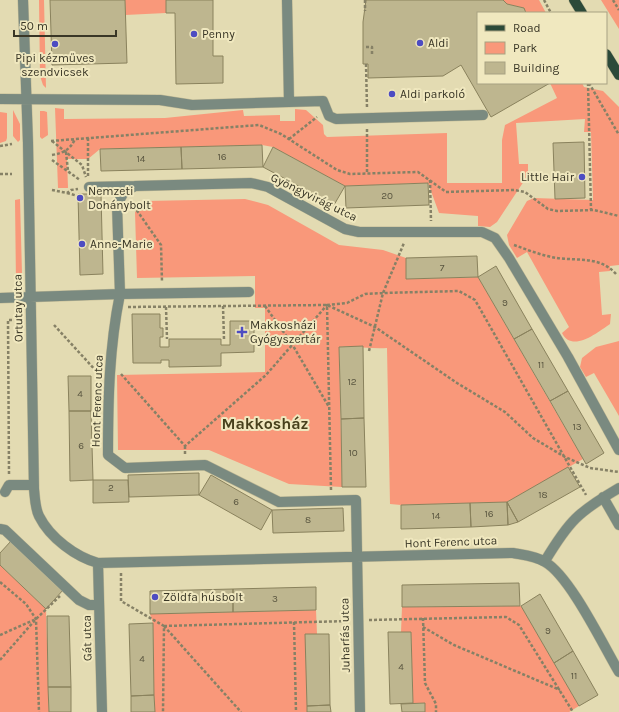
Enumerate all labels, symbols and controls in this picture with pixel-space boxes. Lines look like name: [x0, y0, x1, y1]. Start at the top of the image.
scale bar: [14, 12, 116, 38]
legend: [477, 12, 607, 84]
text: 50 m: [20, 19, 48, 33]
text: Road: [513, 21, 541, 35]
place label: Penny: [202, 27, 235, 41]
marker: Penny: [189, 29, 199, 39]
place label: Aldi: [428, 36, 449, 50]
marker: Aldi: [415, 38, 425, 48]
marker: Pipi kézműves szendvicsek: [50, 39, 60, 49]
text: Park: [513, 41, 538, 55]
place label: Pipi kézműves szendvicsek: [15, 51, 95, 79]
text: Building: [513, 61, 560, 75]
place label: Aldi parkoló: [400, 87, 465, 101]
marker: Aldi parkoló: [387, 89, 397, 99]
house number: 16: [217, 151, 227, 163]
house number: 14: [137, 153, 146, 165]
street label: Gyöngyvirág utca: [268, 170, 360, 224]
place label: Little Hair: [521, 170, 575, 184]
marker: Little Hair: [577, 172, 587, 182]
place label: Nemzeti Dohánybolt: [88, 184, 151, 212]
house number: 20: [381, 190, 393, 202]
marker: Nemzeti Dohánybolt: [75, 193, 85, 203]
place label: Anne-Marie: [90, 237, 153, 251]
marker: Anne-Marie: [77, 239, 87, 249]
house number: 7: [440, 262, 445, 274]
street label: Ortutay utca: [10, 274, 26, 342]
house number: 9: [502, 297, 508, 309]
place label: Makkosházi Gyógyszertár: [250, 318, 321, 346]
marker: Makkosházi Gyógyszertár: [237, 327, 247, 337]
street label: Hont Ferenc utca: [88, 354, 106, 448]
house number: 11: [538, 359, 544, 371]
house number: 12: [347, 376, 357, 388]
house number: 4: [77, 388, 83, 400]
district label: Makkosház: [221, 414, 309, 433]
house number: 13: [572, 421, 582, 433]
house number: 6: [78, 440, 84, 452]
house number: 10: [348, 447, 358, 459]
house number: 2: [108, 482, 114, 494]
house number: 18: [538, 489, 548, 501]
house number: 6: [233, 496, 239, 508]
house number: 16: [484, 508, 494, 520]
house number: 14: [432, 510, 441, 522]
house number: 8: [305, 514, 311, 526]
street label: Hont Ferenc utca: [404, 533, 498, 551]
place label: Zöldfa húsbolt: [163, 590, 244, 604]
marker: Zöldfa húsbolt: [150, 592, 160, 602]
house number: 3: [272, 593, 278, 605]
street label: Juharfás utca: [337, 598, 353, 672]
street label: Gát utca: [80, 615, 94, 661]
house number: 9: [545, 625, 551, 637]
house number: 4: [139, 653, 145, 665]
house number: 4: [398, 661, 404, 673]
house number: 11: [571, 670, 577, 682]

